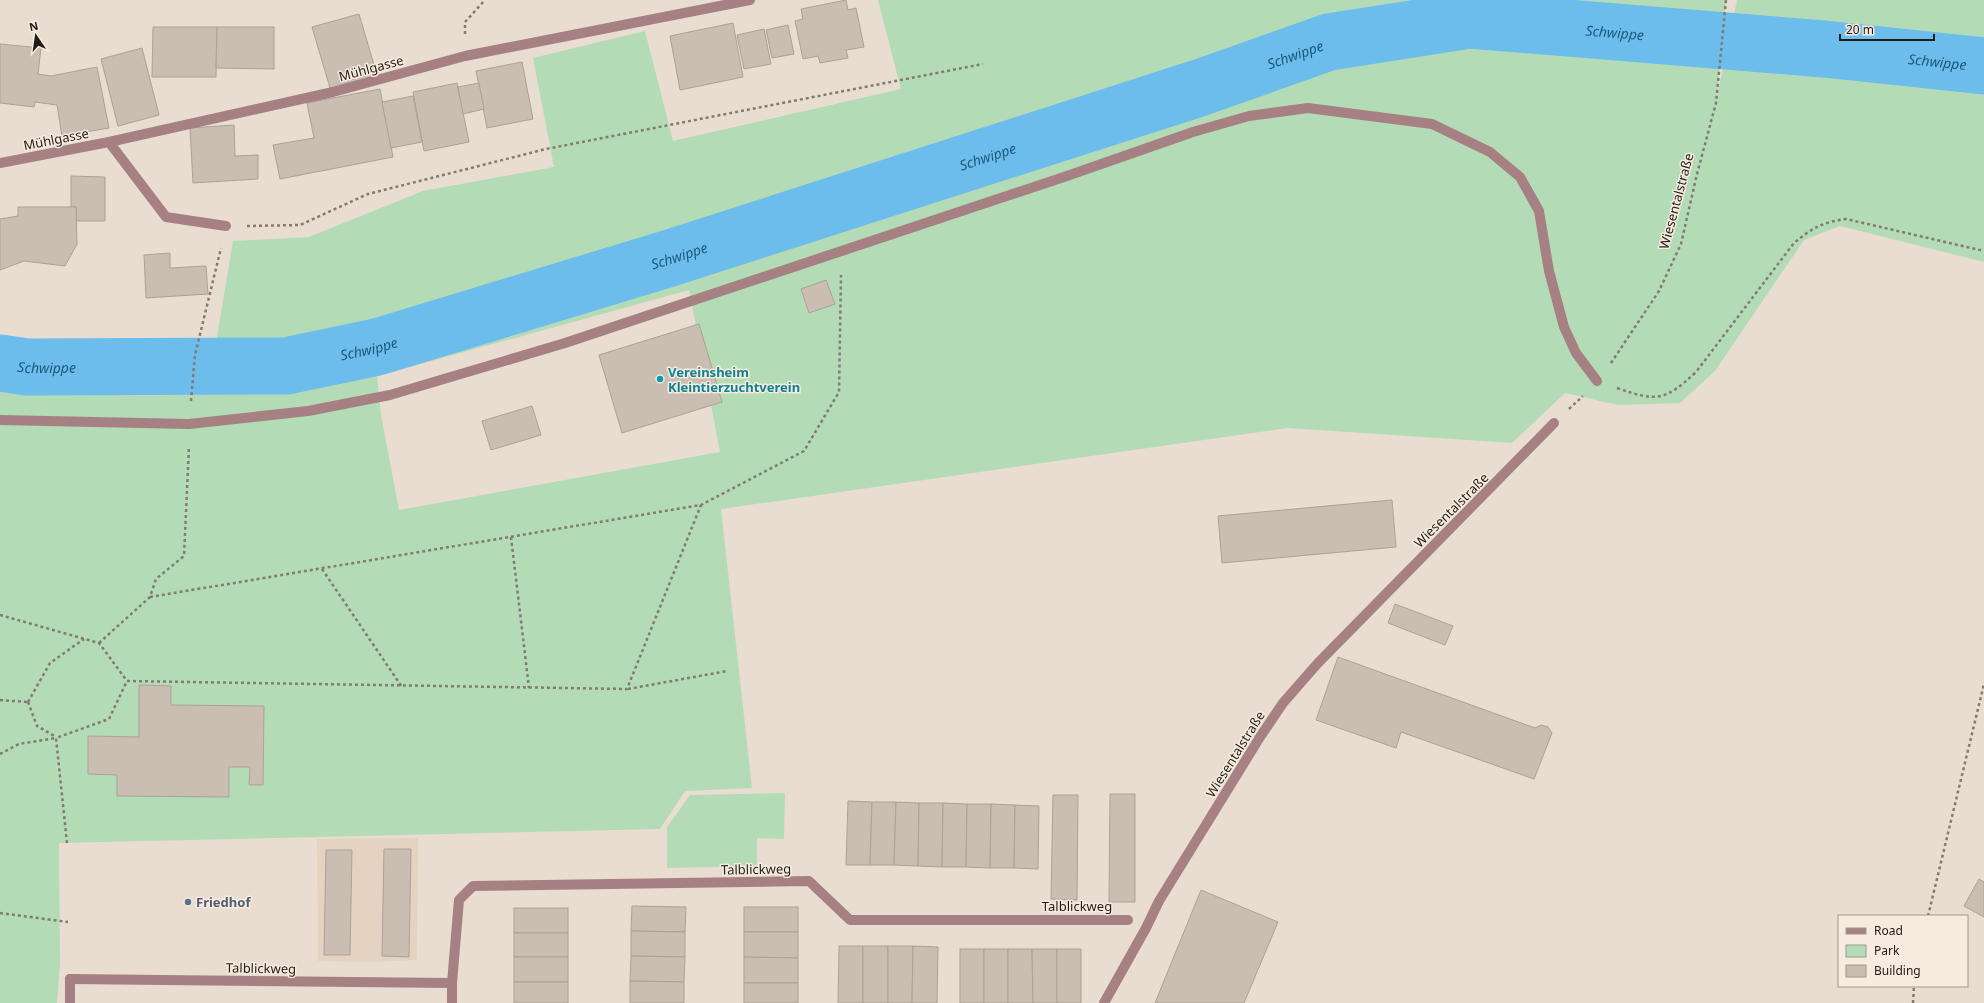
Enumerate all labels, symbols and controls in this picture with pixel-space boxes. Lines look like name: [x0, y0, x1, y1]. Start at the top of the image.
north arrow: [16, 16, 56, 56]
scale bar: [1840, 16, 1934, 42]
text: N: [28, 17, 40, 34]
water label: Schwippe: [1585, 20, 1645, 44]
text: 20 m: [1846, 21, 1874, 38]
water label: Schwippe: [1264, 35, 1326, 73]
water label: Schwippe: [1907, 49, 1968, 74]
street label: Mühlgasse: [337, 51, 405, 85]
street label: Mühlgasse: [22, 124, 90, 154]
water label: Schwippe: [957, 138, 1018, 174]
street label: Wiesentalstraße: [1655, 151, 1697, 251]
water label: Schwippe: [648, 237, 710, 273]
water label: Schwippe: [338, 332, 400, 364]
water label: Schwippe: [16, 356, 76, 377]
place label: Vereinsheim Kleintierzuchtverein: [668, 363, 800, 396]
marker: Vereinsheim Kleintierzuchtverein: [655, 374, 665, 384]
street label: Wiesentalstraße: [1410, 469, 1492, 551]
street label: Wiesentalstraße: [1201, 707, 1269, 801]
street label: Talblickweg: [721, 859, 791, 879]
place label: Friedhof: [196, 893, 251, 911]
marker: Friedhof: [183, 897, 193, 907]
street label: Talblickweg: [1042, 897, 1112, 915]
legend: [1838, 915, 1968, 987]
text: Road: [1874, 922, 1903, 939]
text: Park: [1874, 942, 1900, 959]
street label: Talblickweg: [226, 958, 296, 978]
text: Building: [1874, 962, 1921, 979]

